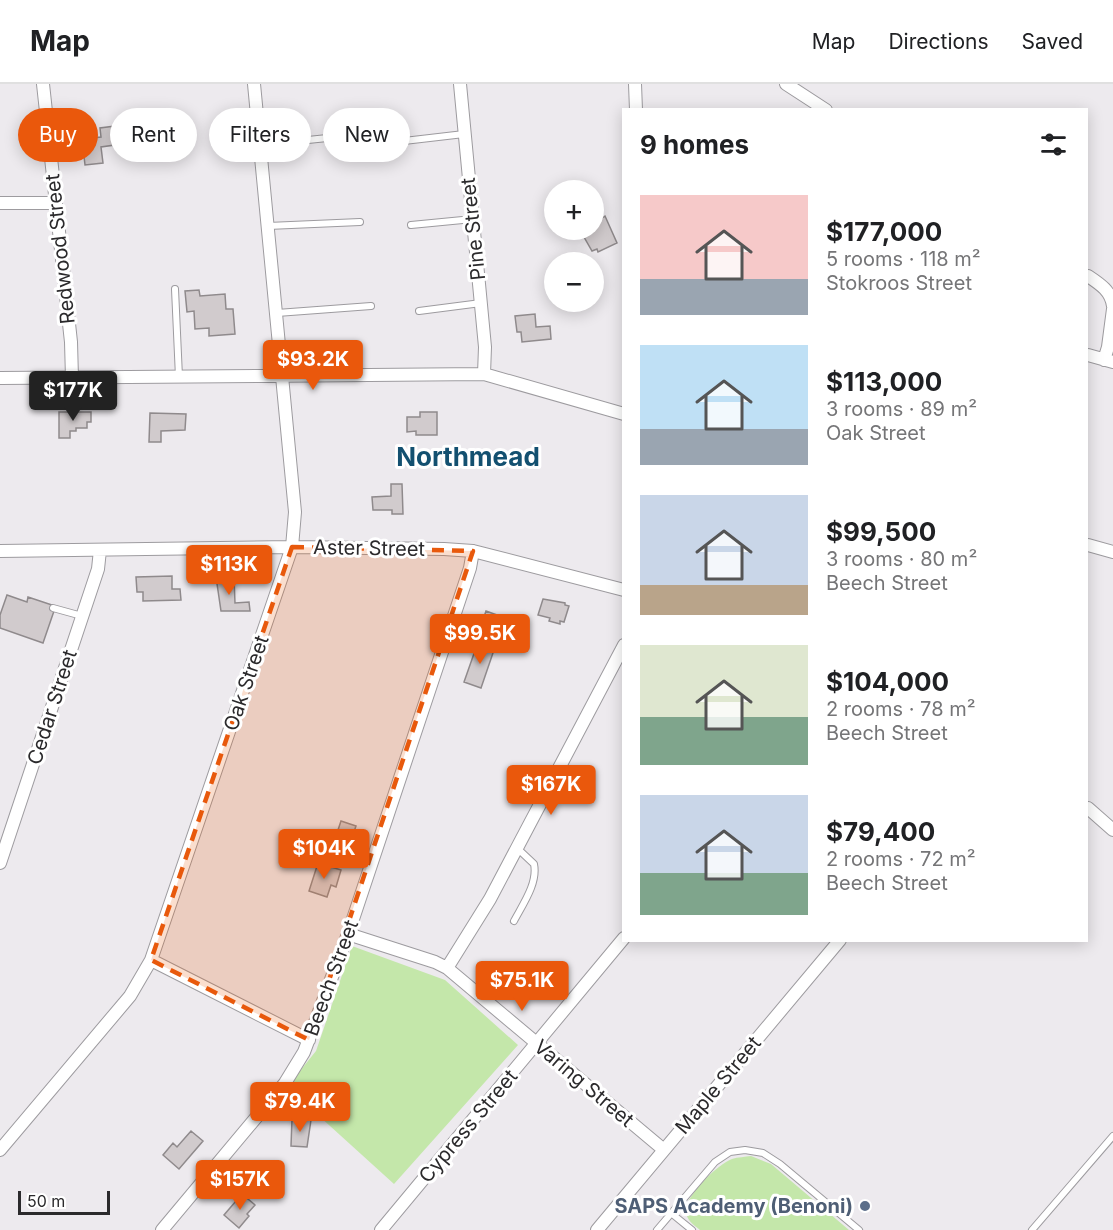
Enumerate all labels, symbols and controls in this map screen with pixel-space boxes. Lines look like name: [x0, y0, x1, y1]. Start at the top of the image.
text: Map: [30, 24, 90, 58]
text: Map: [812, 29, 855, 54]
text: Directions: [888, 29, 989, 54]
text: Saved: [1022, 29, 1083, 54]
chip: Buy: [18, 108, 98, 162]
chip: Rent: [110, 108, 197, 162]
chip: Filters: [209, 108, 311, 162]
chip: New: [323, 108, 410, 162]
icon: filters: [1037, 128, 1070, 161]
text: 9 homes: [640, 129, 749, 160]
street label: Redwood Street: [40, 172, 80, 325]
street label: Pine Street: [456, 176, 490, 282]
map controls: [544, 180, 604, 312]
button: +: [544, 180, 604, 240]
text: $177,000: [826, 216, 942, 247]
icon: home: [688, 219, 760, 291]
text: 5 rooms · 118 m²: [826, 247, 981, 271]
button: −: [544, 252, 604, 312]
text: Stokroos Street: [826, 271, 972, 295]
pin: $93.2K: [264, 340, 362, 391]
text: $93.2K: [277, 347, 349, 371]
text: $113,000: [826, 366, 942, 397]
icon: home: [688, 369, 760, 441]
pin: $177K: [31, 371, 115, 422]
text: $177K: [43, 378, 103, 402]
text: 3 rooms · 89 m²: [826, 397, 977, 421]
text: Oak Street: [826, 421, 926, 445]
district label: Northmead: [396, 441, 540, 472]
text: $99,500: [826, 516, 936, 547]
icon: home: [688, 519, 760, 591]
street label: Aster Street: [313, 535, 426, 561]
pin: $113K: [187, 545, 271, 596]
text: 3 rooms · 80 m²: [826, 547, 977, 571]
text: $113K: [200, 552, 258, 576]
text: Beech Street: [826, 571, 948, 595]
pin: $99.5K: [431, 614, 529, 665]
text: $99.5K: [444, 621, 516, 645]
street label: Oak Street: [218, 632, 274, 734]
street label: Cedar Street: [22, 646, 82, 767]
text: $104,000: [826, 666, 949, 697]
icon: home: [688, 669, 760, 741]
text: 2 rooms · 78 m²: [826, 697, 975, 721]
text: Beech Street: [826, 721, 948, 745]
pin: $167K: [509, 765, 593, 816]
text: $167K: [521, 772, 581, 796]
text: $79,400: [826, 816, 935, 847]
icon: home: [688, 819, 760, 891]
pin: $104K: [282, 829, 366, 880]
text: $104K: [292, 836, 356, 860]
text: 2 rooms · 72 m²: [826, 847, 976, 871]
text: Beech Street: [826, 871, 948, 895]
street label: Beech Street: [299, 916, 363, 1039]
pin: $75.1K: [473, 961, 571, 1012]
text: $75.1K: [490, 968, 554, 992]
street label: Maple Street: [670, 1031, 766, 1139]
street label: Varing Street: [529, 1034, 639, 1132]
street label: Cypress Street: [414, 1064, 523, 1187]
pin: $79.4K: [251, 1082, 349, 1133]
text: $79.4K: [264, 1089, 336, 1113]
pin: $157K: [198, 1160, 282, 1211]
text: $157K: [210, 1167, 270, 1191]
scale bar: [18, 1188, 110, 1216]
text: 50 m: [27, 1191, 65, 1211]
place label: SAPS Academy (Benoni): [614, 1194, 853, 1218]
marker: SAPS Academy (Benoni): [858, 1199, 872, 1213]

